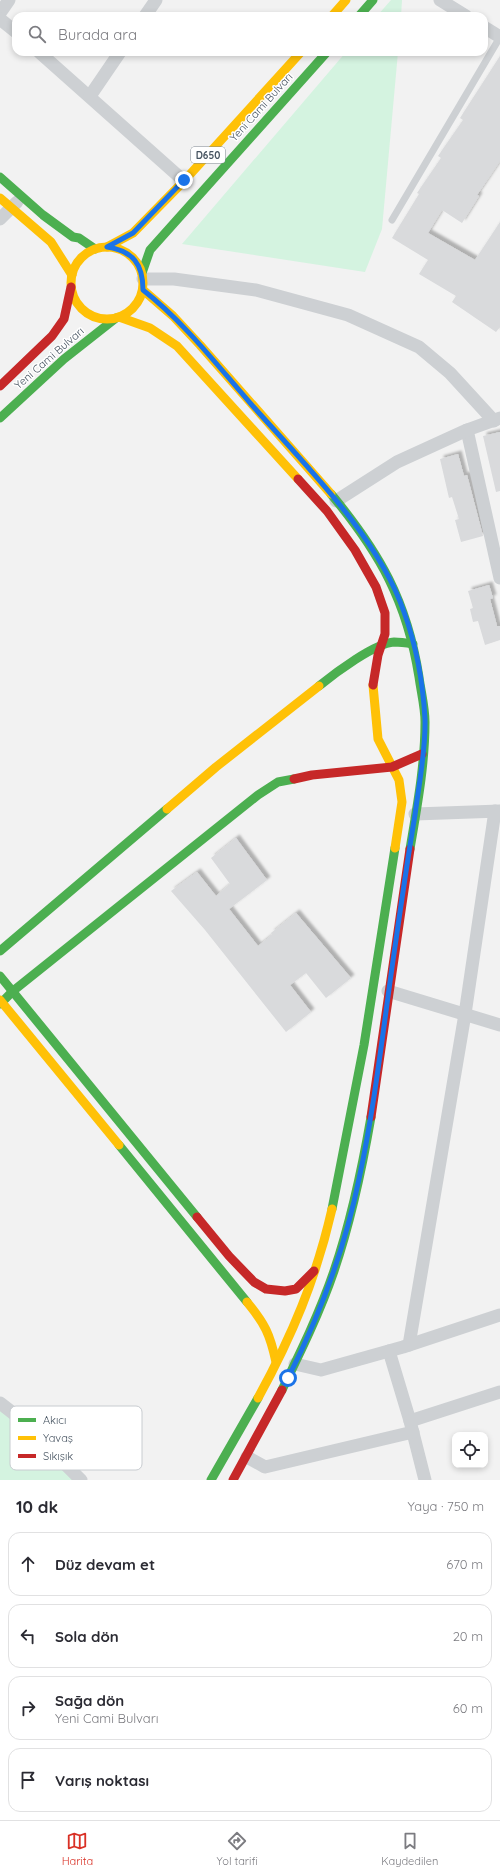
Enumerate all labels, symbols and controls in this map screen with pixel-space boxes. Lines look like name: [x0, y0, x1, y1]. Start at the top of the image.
search box: [12, 12, 488, 56]
icon: search: [26, 23, 48, 45]
text: Burada ara: [58, 25, 137, 44]
street label: Yeni Cami Bulvarı: [226, 70, 296, 144]
road number: D650: [191, 147, 225, 163]
route end: [175, 171, 193, 189]
street label: Yeni Cami Bulvarı: [11, 324, 87, 392]
route start: [279, 1369, 297, 1387]
legend: [10, 1406, 142, 1470]
text: Akıcı: [43, 1413, 66, 1427]
text: Yavaş: [43, 1431, 73, 1445]
map controls: [452, 1432, 488, 1468]
button: locate: [452, 1432, 488, 1468]
text: Sıkışık: [43, 1449, 73, 1463]
text: 10 dk: [16, 1496, 58, 1517]
text: Yaya · 750 m: [407, 1498, 484, 1514]
icon: ahead: [17, 1553, 39, 1575]
text: Düz devam et: [55, 1555, 155, 1574]
text: 670 m: [446, 1556, 483, 1572]
icon: left: [17, 1625, 39, 1647]
text: Sola dön: [55, 1627, 119, 1646]
text: 20 m: [453, 1628, 483, 1644]
text: Sağa dön: [55, 1691, 124, 1710]
icon: right: [17, 1697, 39, 1719]
text: 60 m: [453, 1700, 483, 1716]
text: Yeni Cami Bulvarı: [55, 1710, 159, 1726]
icon: arrive: [17, 1769, 39, 1791]
text: Varış noktası: [55, 1771, 149, 1790]
tab: Harita: [62, 1830, 93, 1868]
tab: Yol tarifi: [217, 1830, 258, 1868]
tab: Kaydedilen: [381, 1830, 438, 1868]

